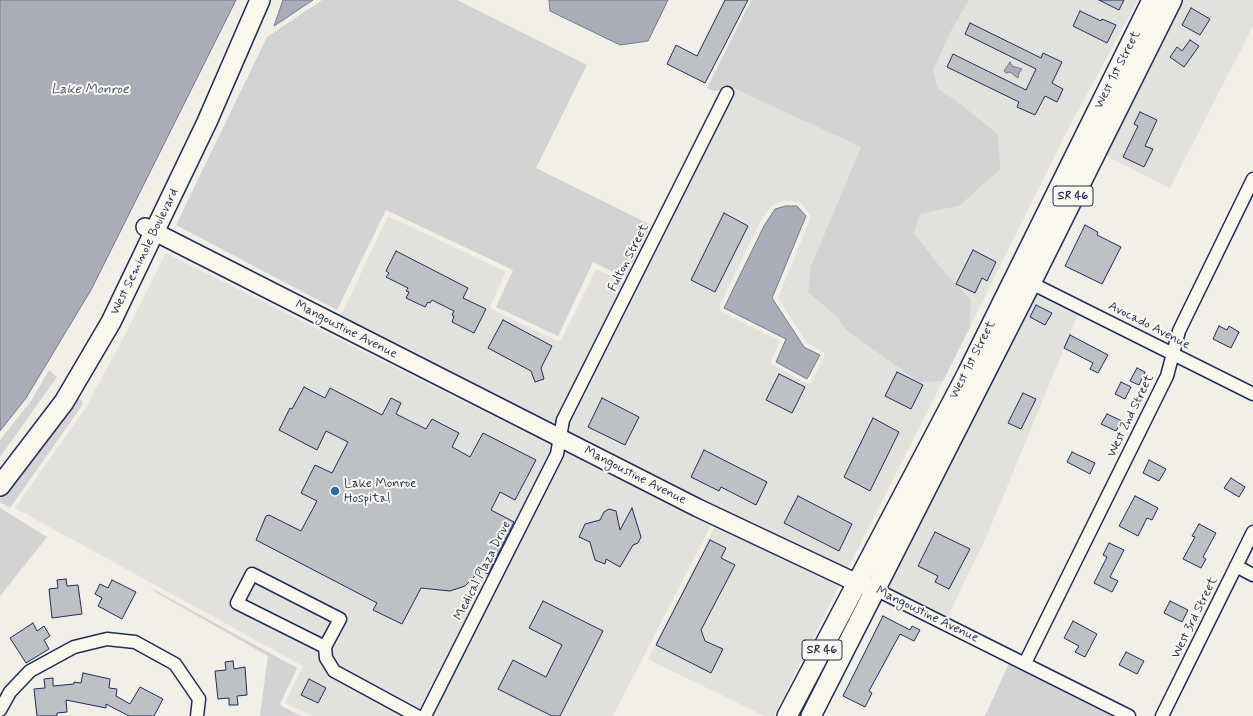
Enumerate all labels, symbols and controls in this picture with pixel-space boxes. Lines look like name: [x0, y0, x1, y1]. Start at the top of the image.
street label: West 1st Street: [1092, 28, 1144, 112]
water label: Lake Monroe: [51, 82, 129, 98]
street label: West Seminole Boulevard: [108, 186, 182, 318]
road number: SR 46: [1053, 186, 1093, 206]
street label: Fulton Street: [605, 221, 653, 295]
street label: Mangoustine Avenue: [292, 297, 400, 363]
street label: Avocado Avenue: [1106, 299, 1192, 353]
street label: West 1st Street: [947, 318, 999, 402]
street label: West 2nd Street: [1104, 372, 1158, 460]
street label: Mangoustine Avenue: [581, 443, 689, 509]
place label: Lake Monroe Hospital: [344, 476, 416, 507]
marker: Lake Monroe Hospital: [329, 485, 341, 497]
street label: Medical Plaza Drive: [451, 519, 515, 623]
street label: West 3rd Street: [1169, 575, 1221, 661]
street label: Mangoustine Avenue: [873, 583, 981, 647]
road number: SR 46: [802, 640, 842, 660]

